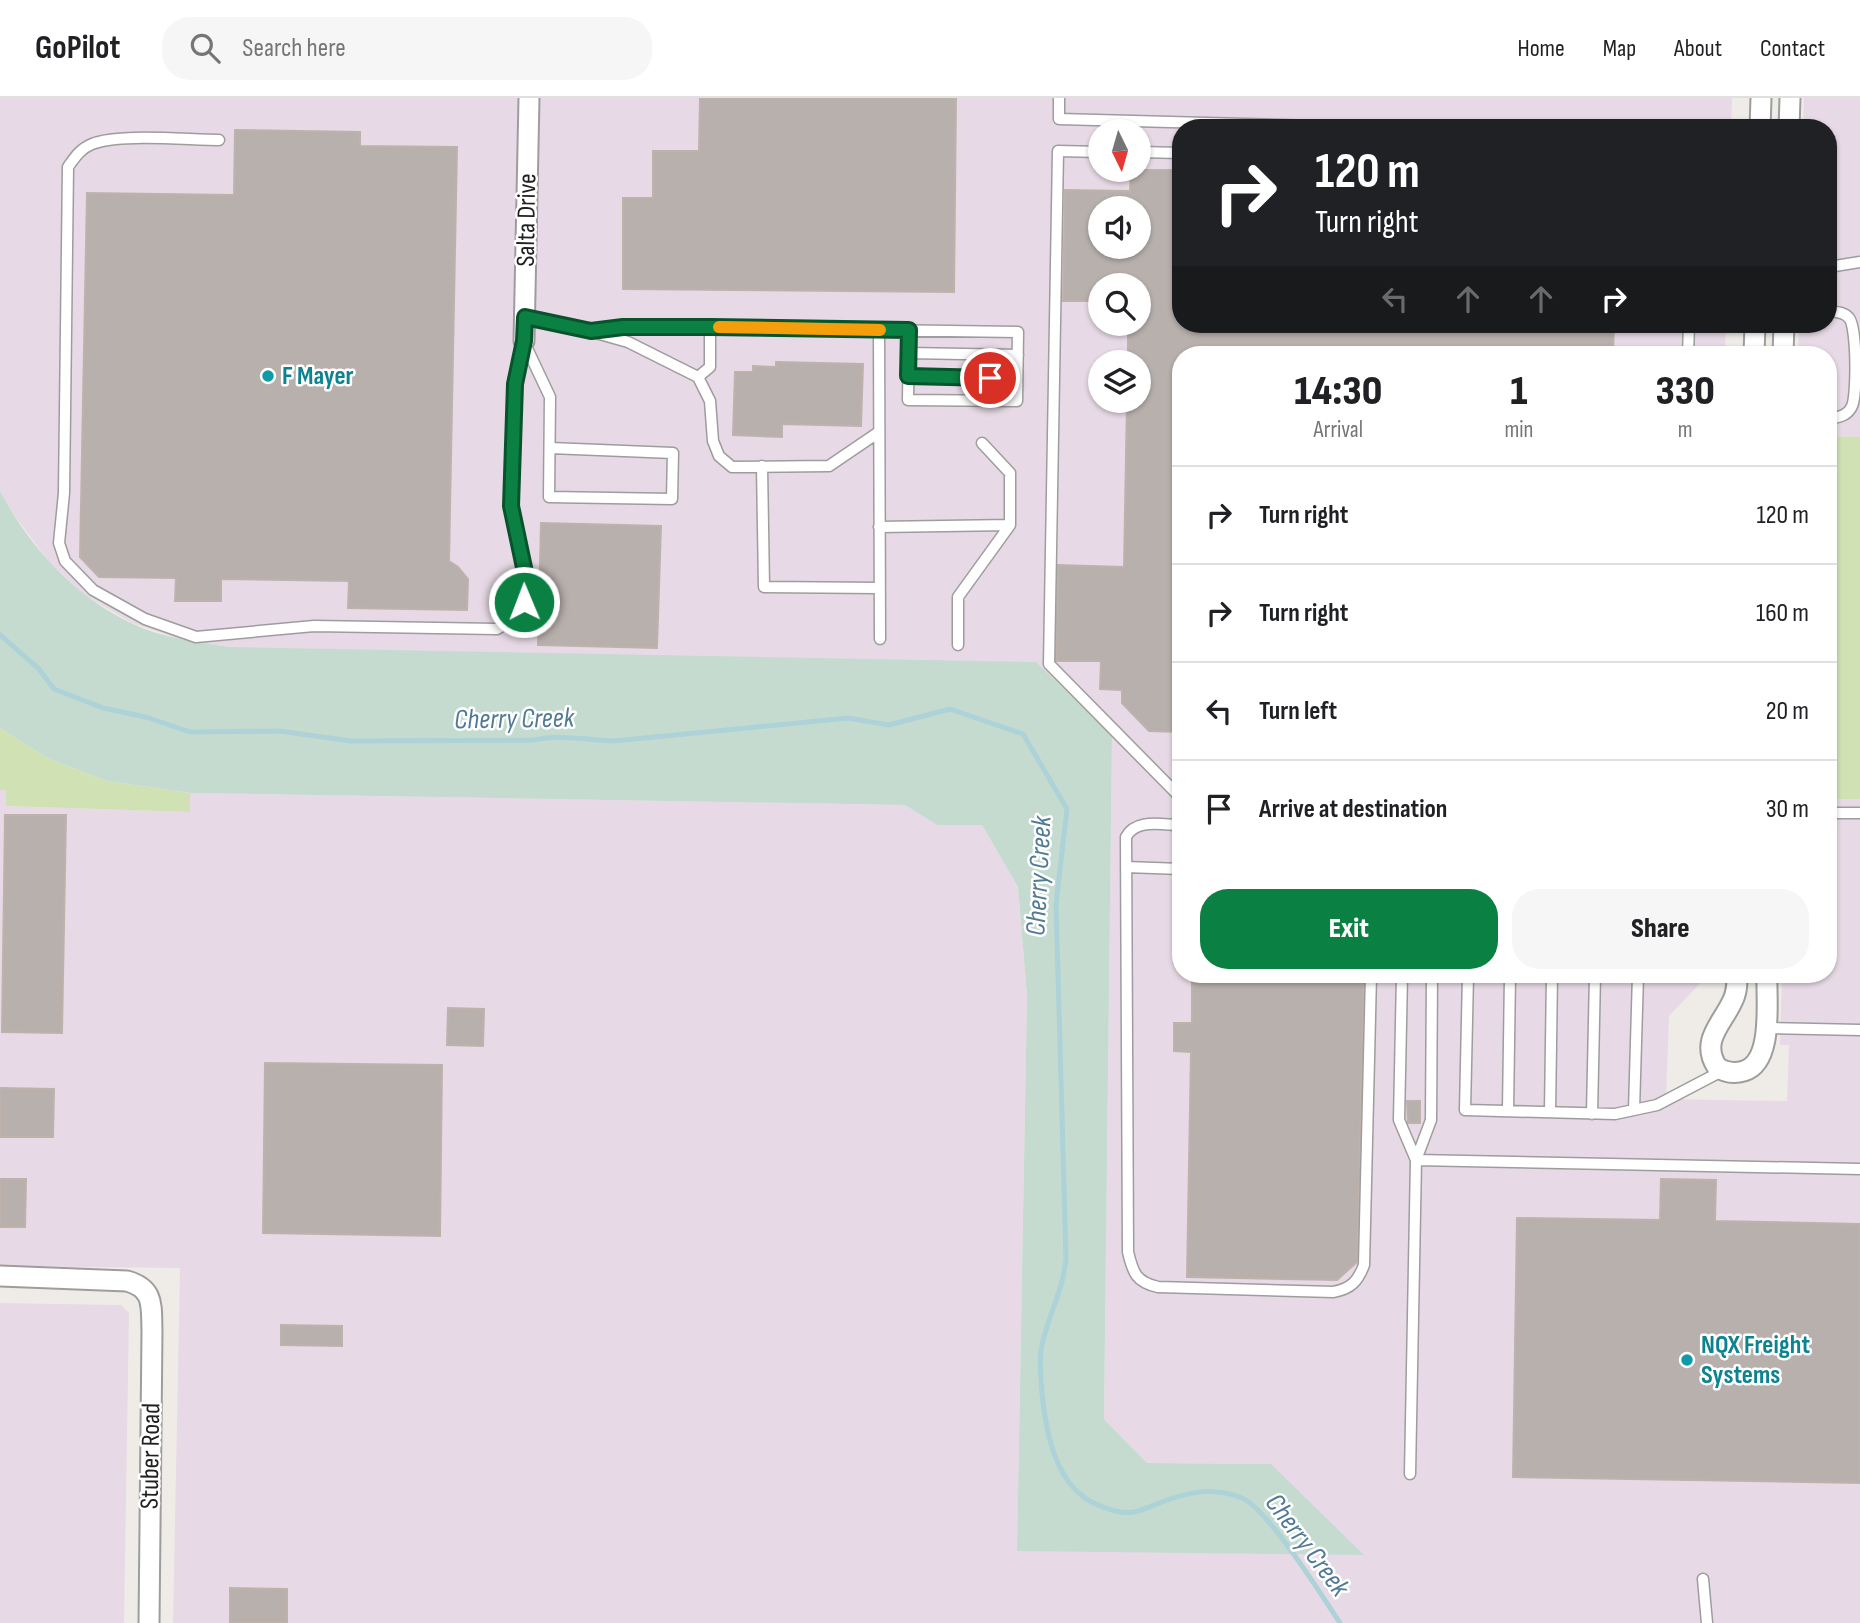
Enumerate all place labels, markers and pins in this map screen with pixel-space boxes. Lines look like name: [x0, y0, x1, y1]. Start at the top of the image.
pin: [960, 348, 1020, 408]
place label: F Mayer: [282, 361, 354, 392]
marker: F Mayer: [260, 368, 276, 384]
place label: NQX Freight Systems: [1701, 1330, 1810, 1391]
marker: NQX Freight Systems: [1679, 1352, 1695, 1368]

